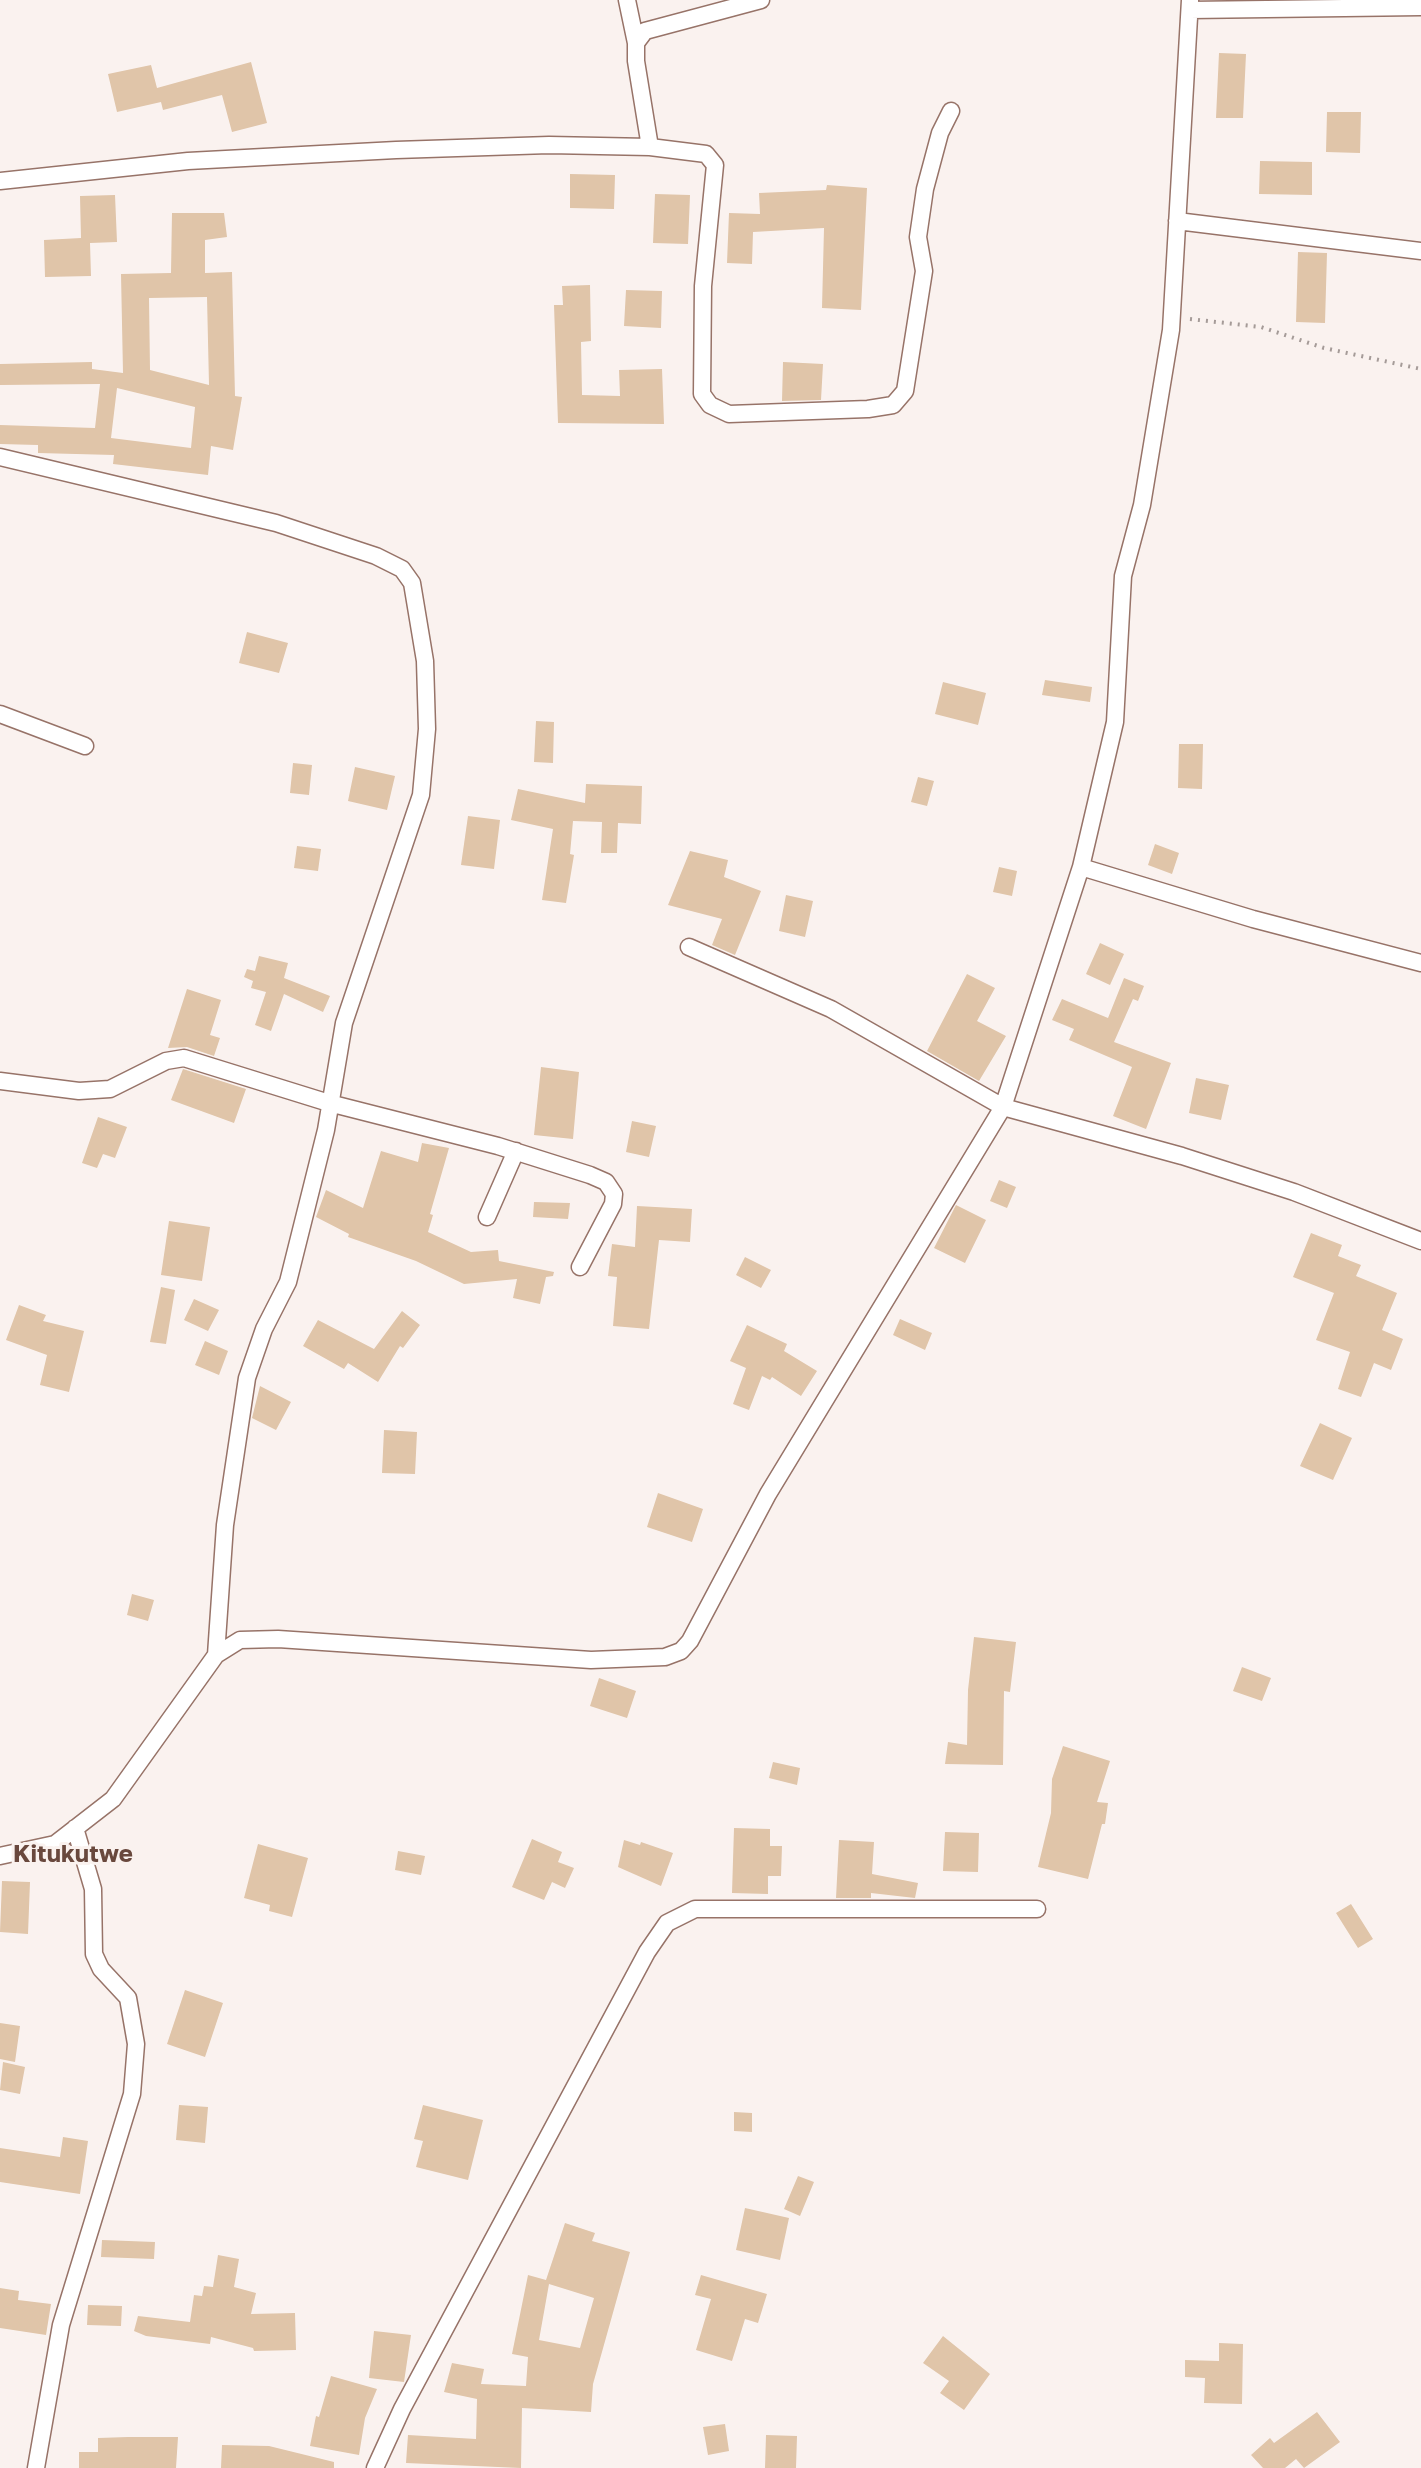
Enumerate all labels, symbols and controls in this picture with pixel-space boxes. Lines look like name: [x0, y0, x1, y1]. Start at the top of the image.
district label: Kitukutwe: [13, 1840, 133, 1868]

